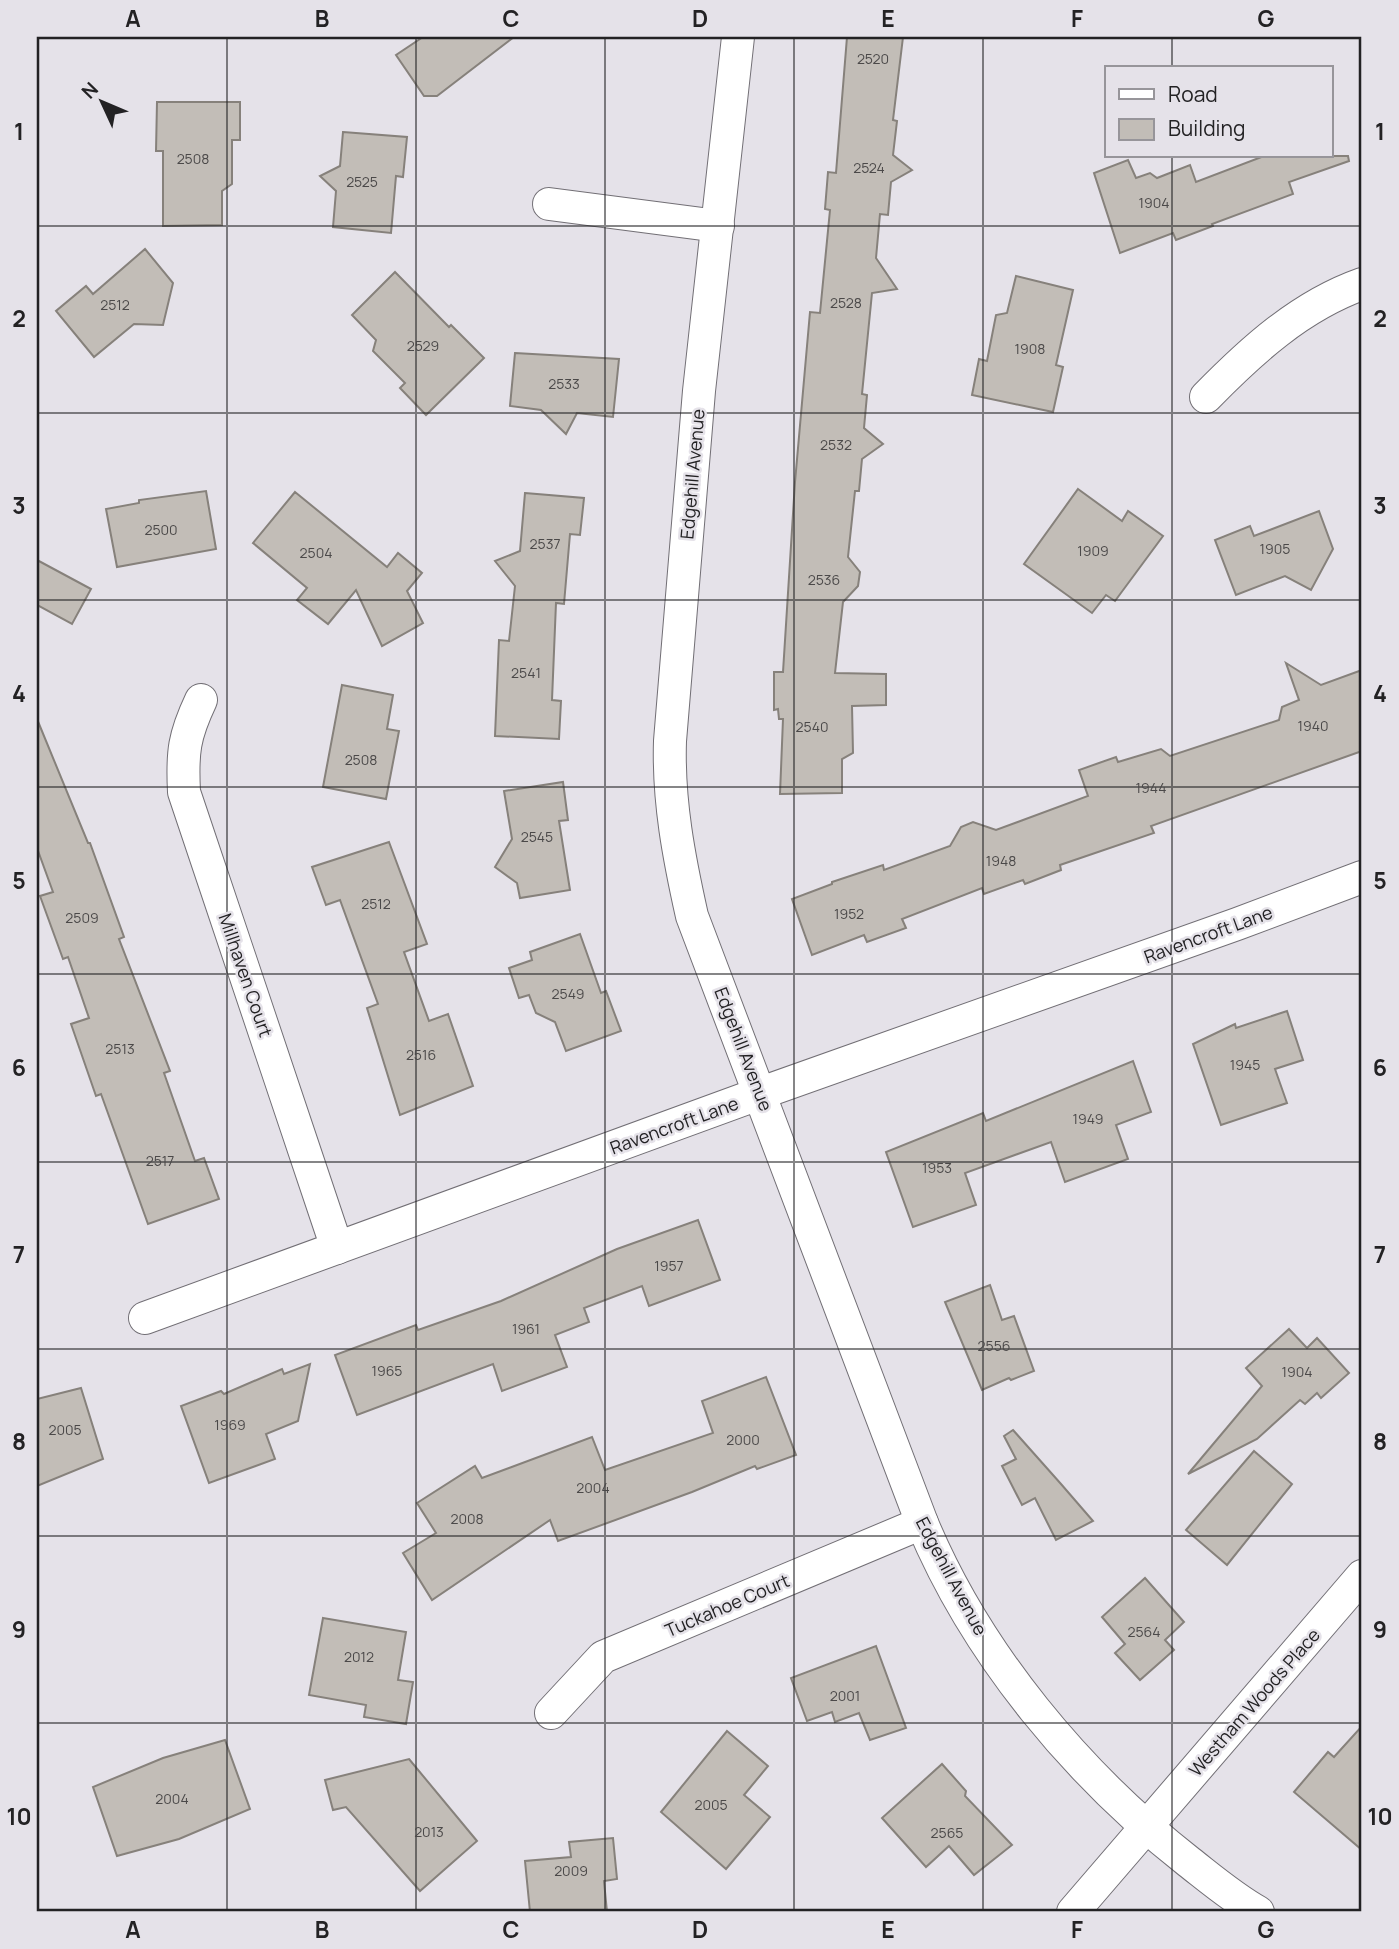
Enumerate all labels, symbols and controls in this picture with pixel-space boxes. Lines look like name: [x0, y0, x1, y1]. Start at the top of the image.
text: A: [125, 2, 141, 34]
text: B: [315, 2, 329, 34]
text: C: [503, 2, 520, 34]
text: D: [692, 2, 708, 34]
text: E: [881, 2, 895, 34]
text: F: [1071, 2, 1083, 34]
text: G: [1258, 2, 1275, 34]
house number: 2520: [857, 49, 889, 68]
north arrow: [66, 66, 136, 136]
legend: [1105, 66, 1332, 158]
text: N: [76, 76, 104, 104]
text: Road: [1168, 80, 1218, 108]
text: Building: [1168, 114, 1245, 142]
text: 1: [14, 115, 24, 147]
text: 1: [1375, 115, 1385, 147]
house number: 2508: [177, 149, 209, 168]
house number: 2524: [853, 158, 885, 177]
house number: 2525: [346, 172, 378, 191]
house number: 1904: [1139, 193, 1169, 212]
house number: 2528: [830, 293, 862, 312]
house number: 2512: [100, 295, 130, 314]
text: 2: [12, 302, 26, 334]
text: 2: [1373, 302, 1387, 334]
house number: 2529: [407, 336, 439, 355]
house number: 1908: [1015, 339, 1045, 358]
house number: 2533: [548, 374, 580, 393]
street label: Edgehill Avenue: [674, 408, 710, 540]
house number: 2532: [820, 435, 852, 454]
text: 3: [12, 489, 26, 521]
text: 3: [1373, 489, 1387, 521]
house number: 2500: [144, 520, 178, 539]
house number: 2537: [530, 534, 560, 553]
house number: 1905: [1260, 539, 1290, 558]
house number: 1909: [1077, 541, 1109, 560]
house number: 2504: [300, 543, 332, 562]
house number: 2536: [808, 570, 840, 589]
house number: 2541: [511, 663, 541, 682]
text: 4: [12, 677, 26, 709]
text: 4: [1373, 677, 1387, 709]
house number: 1940: [1298, 716, 1328, 735]
house number: 2540: [796, 717, 828, 736]
house number: 2508: [345, 750, 377, 769]
house number: 1944: [1136, 778, 1166, 797]
house number: 2545: [521, 827, 553, 846]
house number: 1948: [986, 851, 1016, 870]
text: 5: [12, 864, 26, 896]
text: 5: [1373, 864, 1387, 896]
house number: 2512: [361, 894, 391, 913]
street label: Ravencroft Lane: [1140, 900, 1276, 968]
house number: 1952: [834, 904, 864, 923]
house number: 2509: [65, 908, 99, 927]
street label: Millhaven Court: [214, 910, 278, 1040]
house number: 2549: [552, 984, 584, 1003]
street label: Edgehill Avenue: [709, 984, 779, 1114]
house number: 2513: [105, 1039, 135, 1058]
house number: 2516: [406, 1045, 436, 1064]
text: 6: [12, 1051, 26, 1083]
text: 6: [1373, 1051, 1387, 1083]
house number: 1945: [1230, 1055, 1260, 1074]
street label: Ravencroft Lane: [606, 1091, 742, 1159]
house number: 1949: [1073, 1109, 1103, 1128]
house number: 2517: [146, 1151, 174, 1170]
house number: 1953: [922, 1158, 952, 1177]
text: 7: [13, 1238, 25, 1270]
text: 7: [1374, 1238, 1386, 1270]
house number: 1957: [654, 1256, 684, 1275]
house number: 1961: [512, 1319, 540, 1338]
house number: 2556: [978, 1336, 1010, 1355]
house number: 1965: [372, 1361, 402, 1380]
house number: 1904: [1282, 1362, 1312, 1381]
house number: 1969: [214, 1415, 246, 1434]
house number: 2005: [48, 1420, 82, 1439]
text: 8: [12, 1425, 26, 1457]
text: 8: [1373, 1425, 1387, 1457]
house number: 2000: [726, 1430, 760, 1449]
house number: 2004: [576, 1478, 610, 1497]
house number: 2008: [450, 1509, 484, 1528]
street label: Edgehill Avenue: [911, 1513, 993, 1639]
street label: Tuckahoe Court: [661, 1568, 793, 1642]
text: 9: [12, 1613, 26, 1645]
text: 9: [1373, 1613, 1387, 1645]
house number: 2564: [1127, 1622, 1161, 1641]
street label: Westham Woods Place: [1183, 1623, 1325, 1781]
house number: 2012: [344, 1647, 374, 1666]
house number: 2001: [830, 1686, 860, 1705]
house number: 2004: [155, 1789, 189, 1808]
house number: 2005: [694, 1795, 728, 1814]
text: 10: [6, 1800, 32, 1832]
text: 10: [1367, 1800, 1393, 1832]
house number: 2013: [414, 1822, 444, 1841]
house number: 2565: [931, 1823, 963, 1842]
house number: 2009: [554, 1861, 588, 1880]
text: A: [125, 1913, 141, 1945]
text: B: [315, 1913, 329, 1945]
text: C: [503, 1913, 520, 1945]
text: D: [692, 1913, 708, 1945]
text: E: [881, 1913, 895, 1945]
text: F: [1071, 1913, 1083, 1945]
text: G: [1258, 1913, 1275, 1945]

